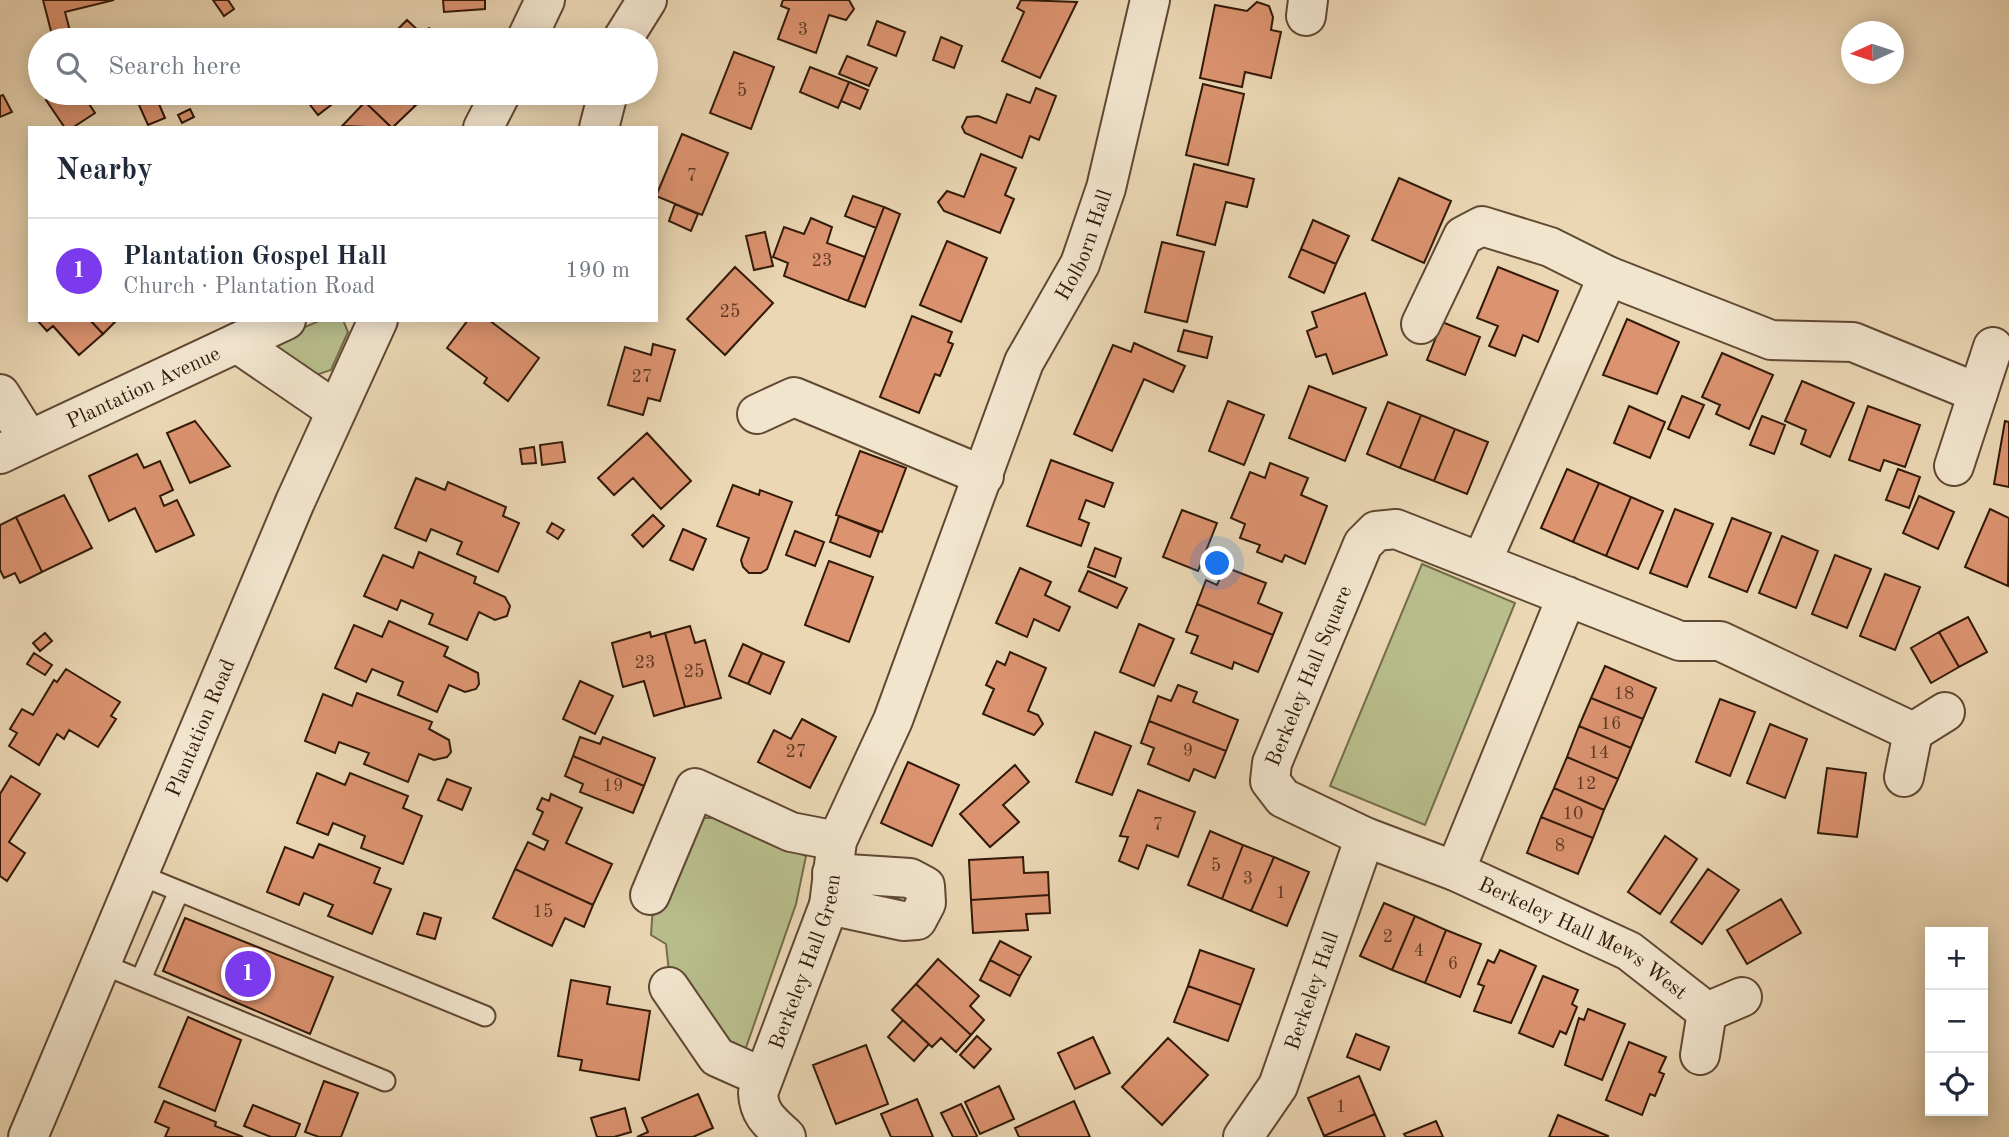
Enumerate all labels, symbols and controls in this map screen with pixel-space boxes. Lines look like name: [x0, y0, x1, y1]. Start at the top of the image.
house number: 3: [798, 21, 808, 39]
north arrow: [1841, 21, 1904, 84]
search box: [28, 28, 658, 105]
icon: search: [52, 48, 90, 86]
text: Search here: [108, 54, 241, 80]
house number: 5: [737, 82, 747, 100]
text: Nearby: [56, 156, 153, 186]
house number: 7: [687, 167, 697, 185]
street label: Holborn Hall: [1052, 187, 1117, 305]
text: Plantation Gospel Hall: [123, 244, 387, 270]
house number: 23: [812, 252, 832, 270]
text: 1: [72, 259, 86, 282]
text: 190 m: [565, 259, 630, 282]
text: Church · Plantation Road: [123, 275, 375, 298]
house number: 25: [720, 303, 740, 321]
street label: Plantation Avenue: [64, 343, 224, 433]
house number: 27: [632, 368, 652, 386]
your location: [1200, 546, 1234, 580]
street label: Berkeley Hall Square: [1263, 583, 1356, 770]
house number: 23: [635, 654, 655, 672]
street label: Plantation Road: [163, 656, 240, 800]
house number: 25: [684, 663, 704, 681]
house number: 18: [1614, 685, 1634, 703]
house number: 16: [1601, 715, 1621, 733]
house number: 9: [1183, 742, 1193, 760]
house number: 27: [786, 743, 806, 761]
house number: 14: [1589, 744, 1609, 762]
house number: 12: [1576, 775, 1596, 793]
house number: 19: [603, 777, 623, 795]
house number: 10: [1563, 805, 1583, 823]
house number: 7: [1153, 816, 1163, 834]
house number: 8: [1555, 837, 1565, 855]
house number: 5: [1211, 857, 1221, 875]
house number: 3: [1243, 870, 1253, 888]
street label: Berkeley Hall Green: [766, 873, 845, 1052]
street label: Berkeley Hall Mews West: [1475, 874, 1691, 1004]
house number: 1: [1276, 884, 1286, 902]
house number: 15: [533, 903, 553, 921]
map controls: [1925, 927, 1988, 1116]
button: +: [1925, 927, 1988, 990]
house number: 2: [1383, 928, 1393, 946]
street label: Berkeley Hall: [1282, 929, 1343, 1053]
house number: 4: [1414, 942, 1424, 960]
pin: 1: [225, 948, 271, 1000]
house number: 6: [1448, 955, 1458, 973]
button: −: [1925, 990, 1988, 1053]
button: locate: [1925, 1053, 1988, 1116]
house number: 1: [1336, 1098, 1346, 1116]

